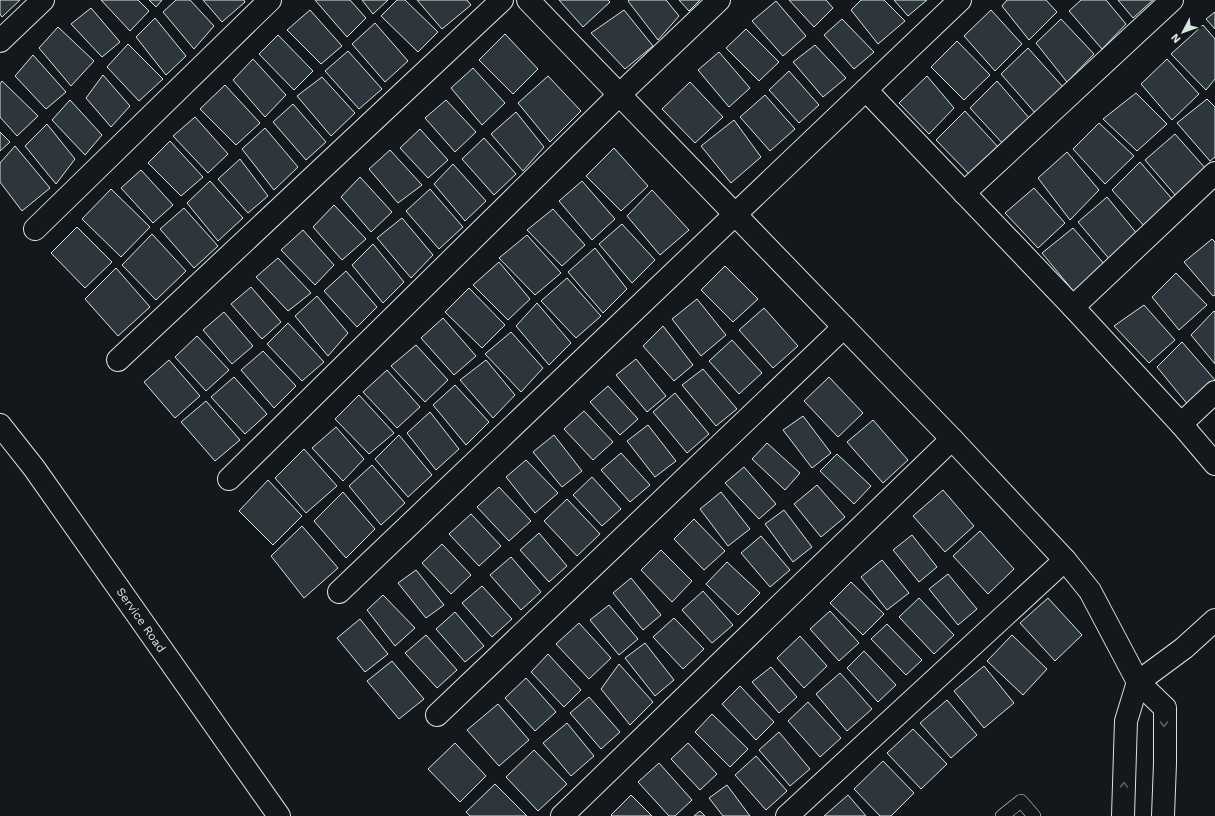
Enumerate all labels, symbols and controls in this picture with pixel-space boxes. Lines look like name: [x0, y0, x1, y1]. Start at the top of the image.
north arrow: [1163, 12, 1203, 52]
text: N: [1168, 31, 1183, 46]
street label: Service Road: [113, 585, 169, 655]
one-way arrow: [1160, 721, 1169, 727]
one-way arrow: [1120, 782, 1128, 788]

